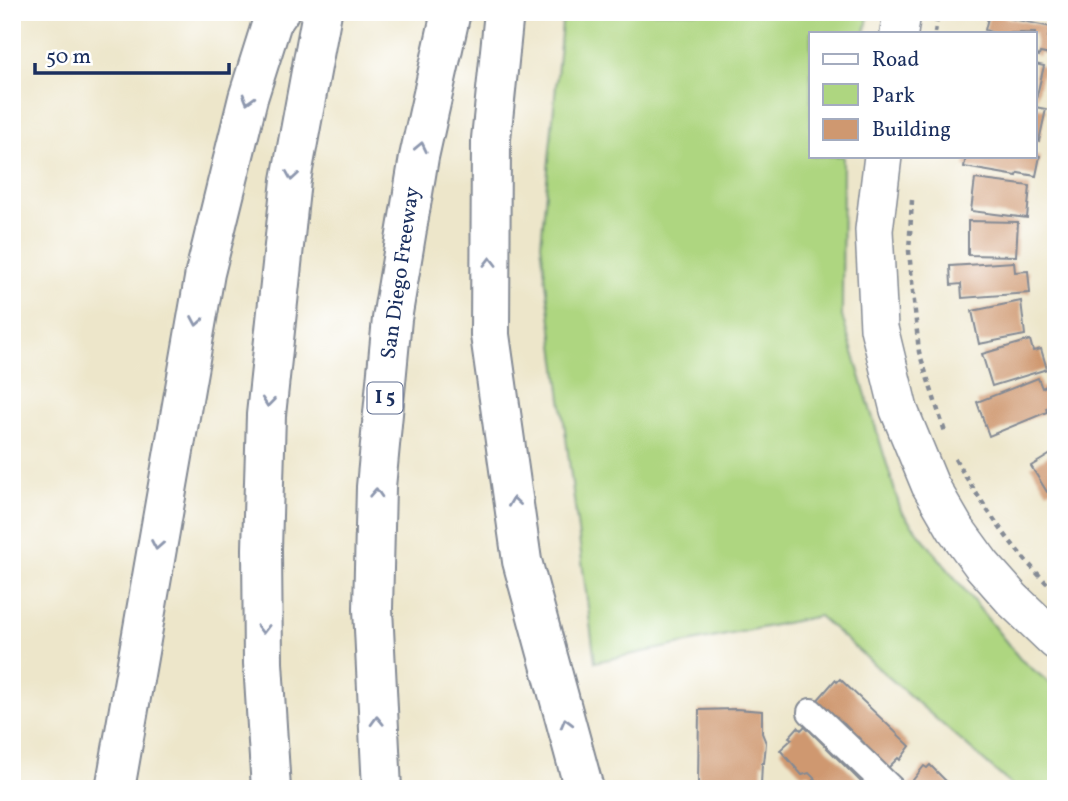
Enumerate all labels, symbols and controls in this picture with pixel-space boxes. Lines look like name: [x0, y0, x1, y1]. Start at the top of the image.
scale bar: [35, 32, 229, 76]
legend: [809, 32, 1036, 158]
text: 50 m: [46, 43, 91, 72]
text: Road: [872, 46, 919, 75]
text: Park: [872, 82, 915, 111]
one-way arrow: [241, 93, 256, 105]
text: Building: [872, 116, 951, 145]
one-way arrow: [413, 141, 427, 153]
one-way arrow: [285, 170, 300, 182]
street label: San Diego Freeway: [375, 184, 428, 361]
one-way arrow: [482, 256, 498, 267]
one-way arrow: [190, 315, 205, 327]
road number: I 5: [368, 382, 402, 414]
one-way arrow: [260, 396, 275, 408]
one-way arrow: [369, 488, 384, 499]
one-way arrow: [506, 496, 521, 508]
one-way arrow: [151, 539, 166, 551]
one-way arrow: [255, 625, 271, 635]
one-way arrow: [370, 715, 385, 726]
one-way arrow: [560, 717, 574, 729]

